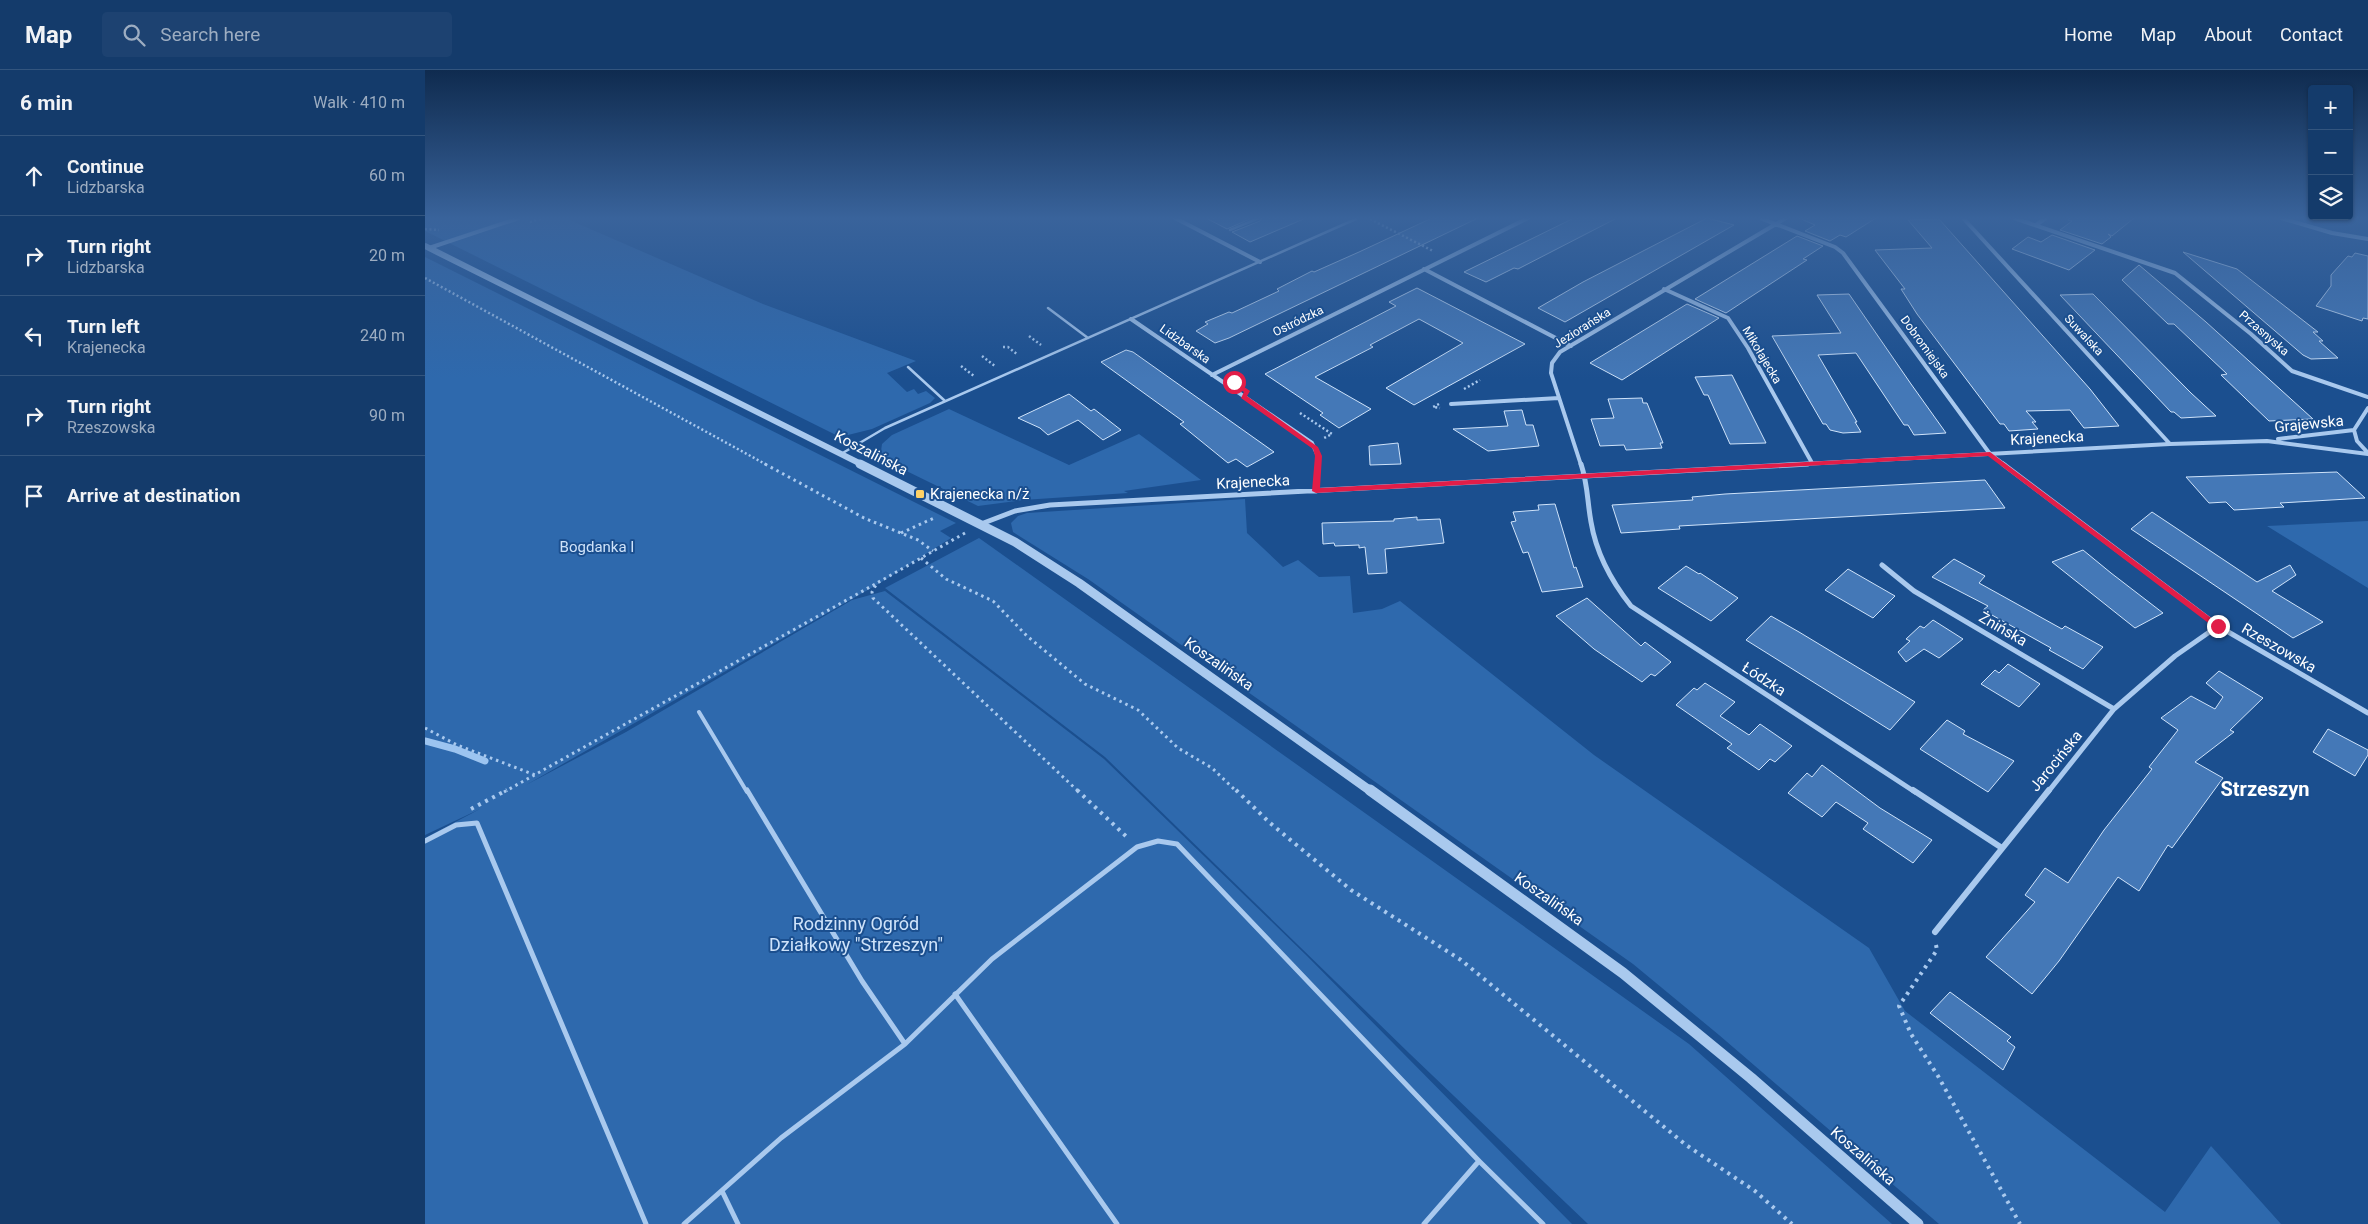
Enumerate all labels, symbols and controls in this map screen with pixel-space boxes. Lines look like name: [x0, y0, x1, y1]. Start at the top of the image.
search box: [102, 12, 452, 57]
text: Map: [25, 21, 72, 49]
icon: search: [120, 21, 148, 49]
text: Search here: [160, 23, 260, 46]
text: Home: [2064, 24, 2113, 45]
text: Map: [2141, 24, 2176, 45]
text: About: [2204, 24, 2252, 45]
text: Contact: [2280, 24, 2343, 45]
map controls: [2308, 85, 2353, 220]
button: +: [2308, 85, 2353, 130]
text: 6 min: [20, 91, 73, 115]
text: Walk · 410 m: [313, 93, 405, 112]
button: −: [2308, 130, 2353, 175]
text: Continue: [67, 155, 144, 178]
icon: ahead: [20, 162, 48, 190]
text: 60 m: [369, 166, 405, 185]
button: layers: [2308, 175, 2353, 220]
text: Lidzbarska: [67, 178, 145, 197]
text: Turn right: [67, 235, 151, 258]
icon: right: [20, 242, 48, 270]
text: 20 m: [369, 246, 405, 265]
text: Lidzbarska: [67, 258, 145, 277]
street label: Ostródzka: [1270, 303, 1326, 339]
street label: Jeziorańska: [1551, 305, 1613, 351]
street label: Przasnyska: [2236, 308, 2292, 358]
street label: Suwalska: [2061, 312, 2107, 358]
street label: Dobromiejska: [1898, 313, 1952, 381]
text: Turn left: [67, 315, 140, 338]
icon: left: [20, 322, 48, 350]
street label: Lidzbarska: [1157, 322, 1213, 366]
street label: Mikołajecka: [1739, 324, 1785, 386]
text: 240 m: [360, 326, 405, 345]
text: Krajenecka: [67, 338, 146, 357]
route start: [1223, 371, 1246, 394]
text: Turn right: [67, 395, 151, 418]
icon: right: [20, 402, 48, 430]
text: 90 m: [369, 406, 405, 425]
street label: Grajewska: [2273, 411, 2345, 437]
text: Rzeszowska: [67, 418, 155, 437]
street label: Koszalińska: [831, 427, 911, 479]
street label: Krajenecka: [2010, 427, 2084, 449]
street label: Krajenecka: [1216, 471, 1290, 493]
icon: arrive: [20, 482, 48, 510]
text: Arrive at destination: [67, 484, 240, 507]
place label: Krajenecka n/ż: [930, 485, 1029, 503]
marker: Krajenecka n/ż: [914, 488, 926, 500]
park label: Bogdanka I: [560, 538, 634, 556]
street label: Żnińska: [1976, 608, 2030, 650]
route end: [2207, 615, 2230, 638]
street label: Rzeszowska: [2239, 619, 2319, 677]
street label: Koszalińska: [1181, 634, 1257, 694]
street label: Łódzka: [1739, 658, 1789, 700]
street label: Jarocińska: [2026, 727, 2086, 795]
district label: Strzeszyn: [2221, 777, 2309, 801]
street label: Koszalińska: [1511, 869, 1587, 929]
park label: Rodzinny Ogród Działkowy "Strzeszyn": [769, 913, 943, 955]
street label: Koszalińska: [1827, 1123, 1899, 1189]

